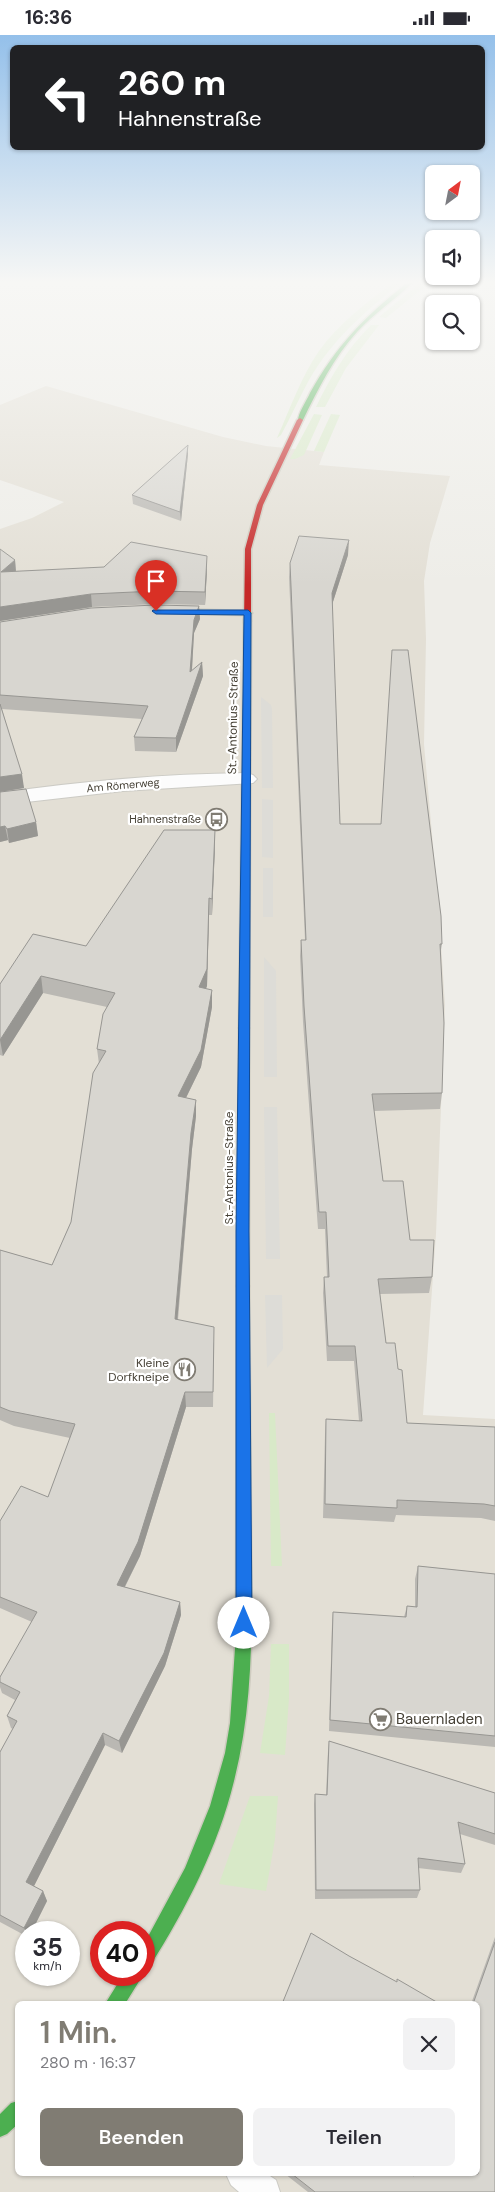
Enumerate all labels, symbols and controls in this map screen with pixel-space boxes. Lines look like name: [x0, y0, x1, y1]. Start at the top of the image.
text: 16:36: [25, 5, 72, 30]
text: 260 m: [118, 60, 226, 106]
icon: left: [35, 65, 100, 130]
text: Hahnenstraße: [118, 104, 261, 133]
north arrow: [425, 165, 480, 220]
map controls: [425, 165, 480, 350]
button: sound: [425, 230, 480, 285]
button: search: [425, 295, 480, 350]
pin: [135, 560, 177, 611]
icon: arrive: [142, 567, 170, 595]
street label: St.-Antonius-Straße: [224, 661, 242, 775]
street label: Am Römerweg: [86, 775, 160, 795]
bus stop icon: Hahnenstraße: [205, 807, 229, 831]
place label: Hahnenstraße: [129, 812, 201, 826]
street label: St.-Antonius-Straße: [221, 1111, 237, 1225]
place label: Kleine Dorfkneipe: [108, 1355, 169, 1385]
restaurant icon: Kleine Dorfkneipe: [173, 1358, 197, 1382]
position arrow: [217, 1596, 269, 1648]
supermarket icon: Bauernladen: [368, 1707, 392, 1731]
place label: Bauernladen: [396, 1709, 483, 1729]
speed limit sign: 40: [90, 1921, 155, 1986]
text: 35: [32, 1931, 63, 1964]
text: km/h: [33, 1958, 62, 1974]
text: 1 Min.: [40, 2013, 117, 2052]
button: close: [403, 2018, 455, 2070]
text: 280 m · 16:37: [40, 2052, 136, 2073]
button: Beenden: [40, 2108, 243, 2166]
button: Teilen: [253, 2108, 455, 2166]

